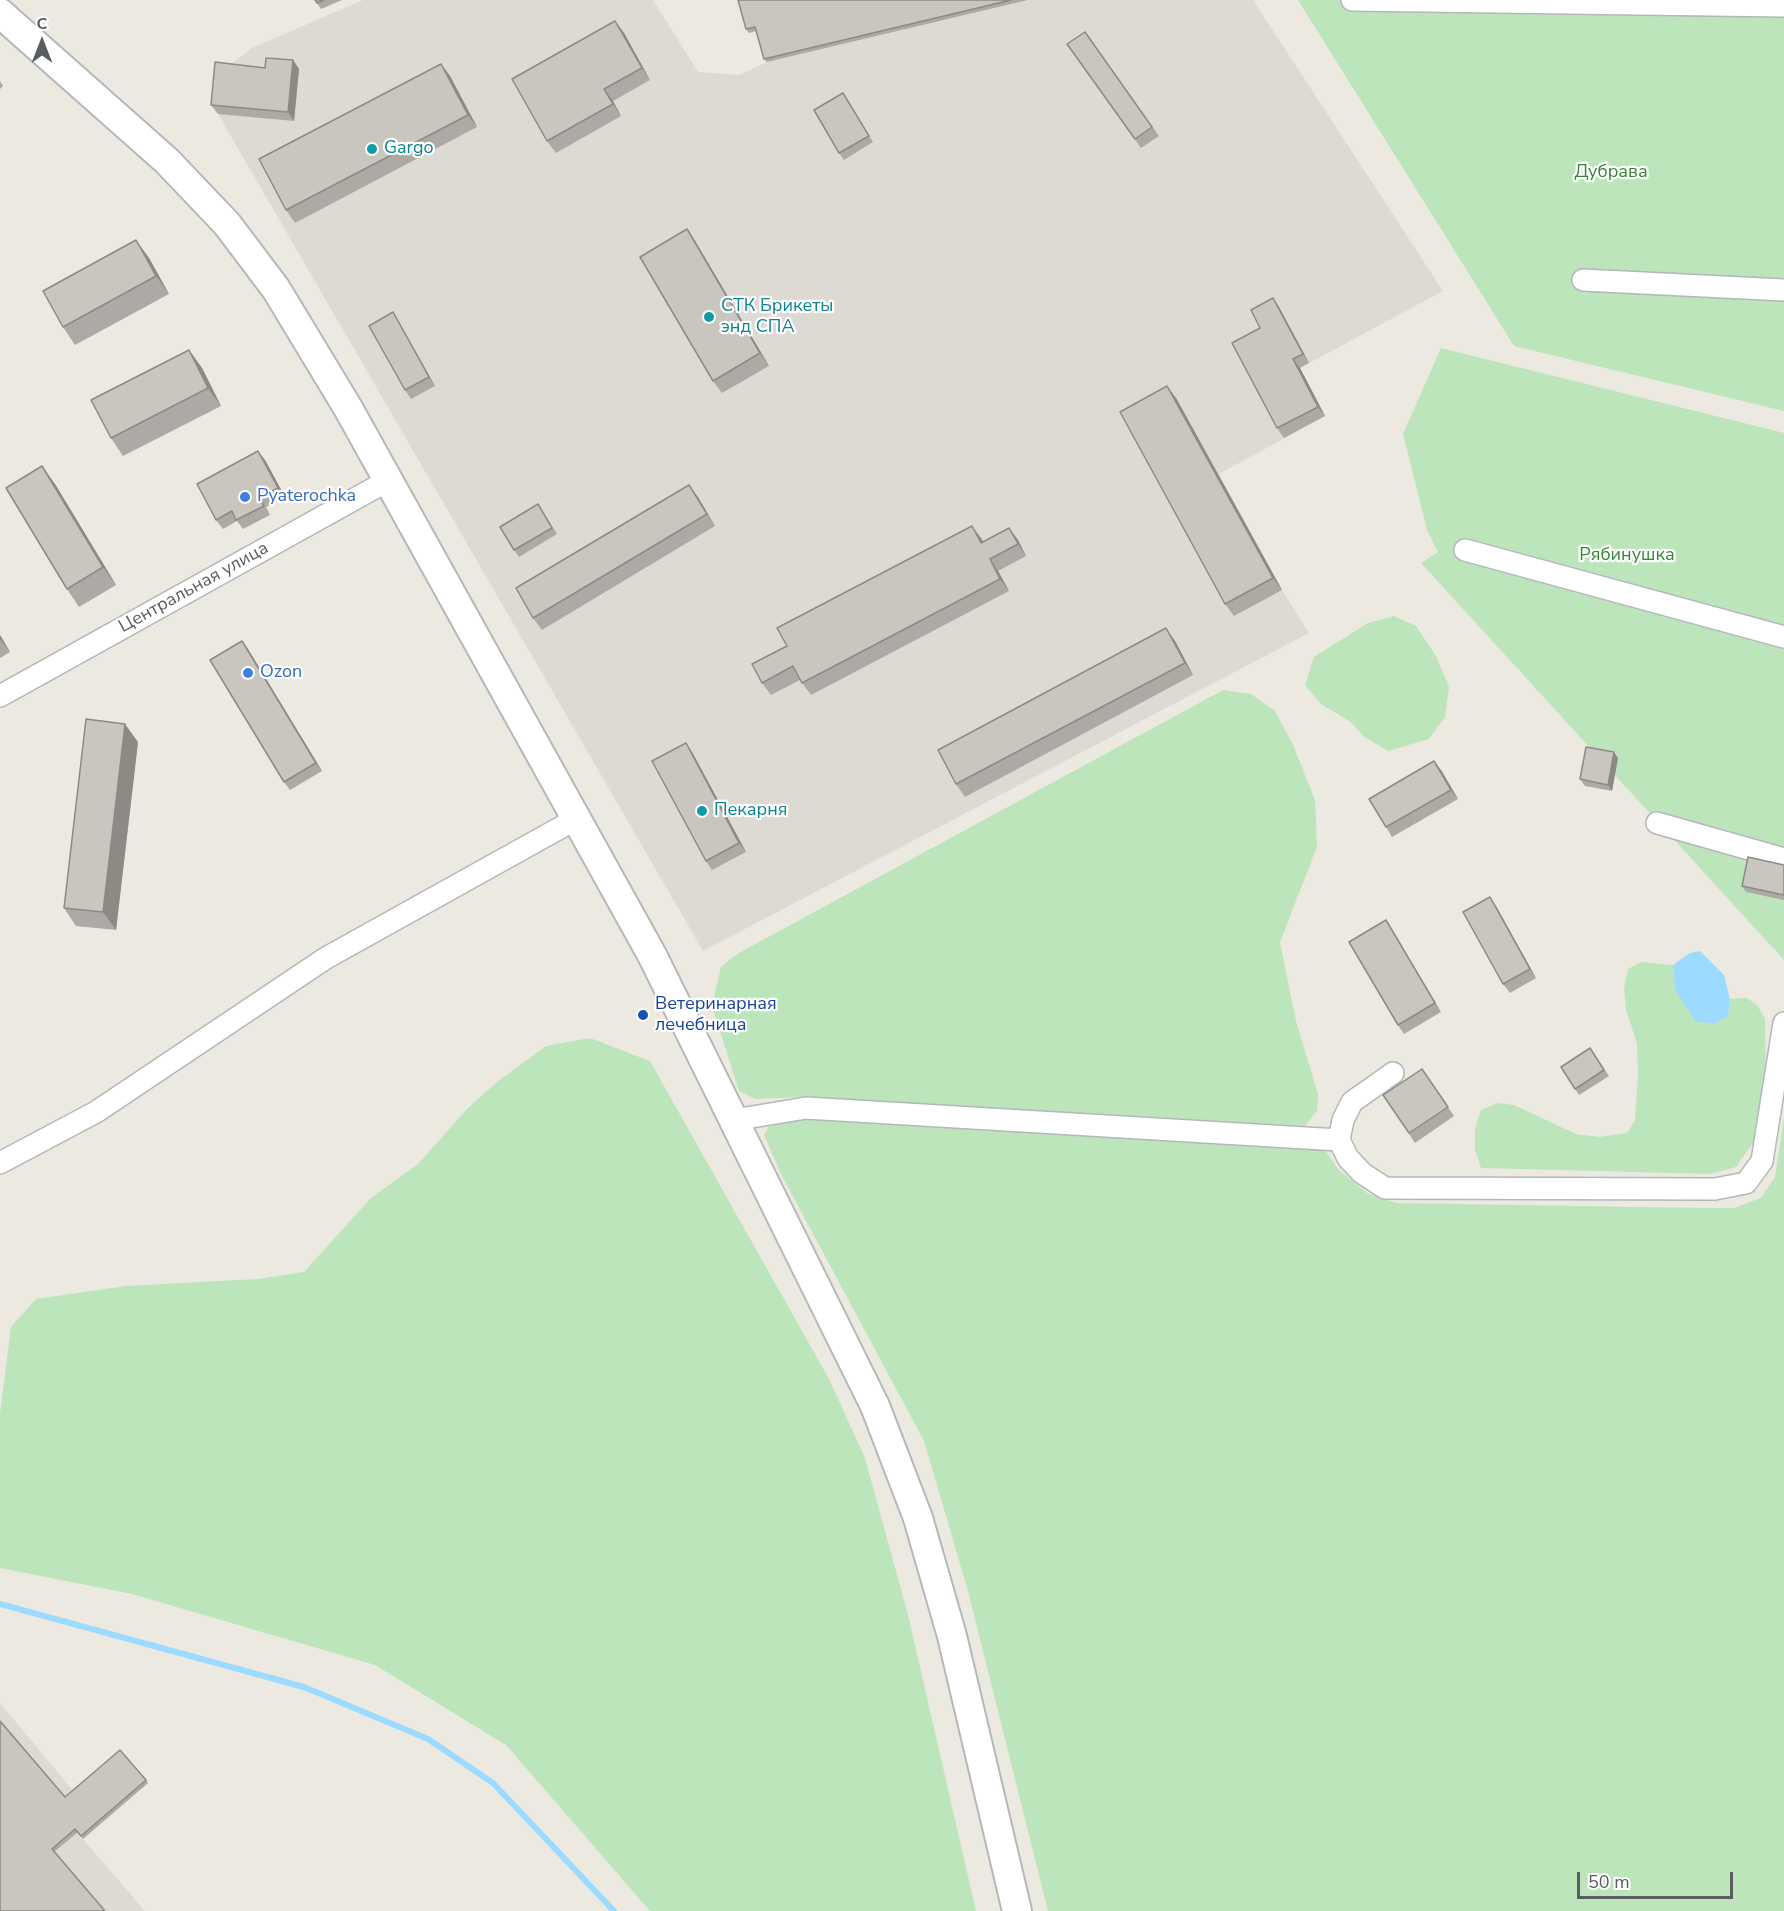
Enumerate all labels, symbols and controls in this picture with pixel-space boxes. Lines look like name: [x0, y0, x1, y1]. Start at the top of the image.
north arrow: [12, 12, 72, 72]
text: С: [37, 13, 47, 35]
place label: Gargo: [384, 138, 433, 160]
marker: Gargo: [365, 142, 379, 156]
park label: Дубрава: [1574, 162, 1648, 184]
place label: СТК Брикеты энд СПА: [721, 296, 833, 338]
marker: СТК Брикеты энд СПА: [702, 310, 716, 324]
place label: Pyaterochka: [257, 486, 356, 508]
marker: Pyaterochka: [238, 490, 252, 504]
street label: Центральная улица: [115, 538, 273, 638]
park label: Рябинушка: [1579, 545, 1675, 567]
place label: Ozon: [260, 662, 302, 684]
marker: Ozon: [241, 666, 255, 680]
place label: Пекарня: [714, 800, 787, 822]
marker: Пекарня: [695, 804, 709, 818]
place label: Ветеринарная лечебница: [655, 994, 777, 1036]
marker: Ветеринарная лечебница: [636, 1008, 650, 1022]
scale bar: [1580, 1860, 1736, 1898]
text: 50 m: [1588, 1870, 1630, 1894]

